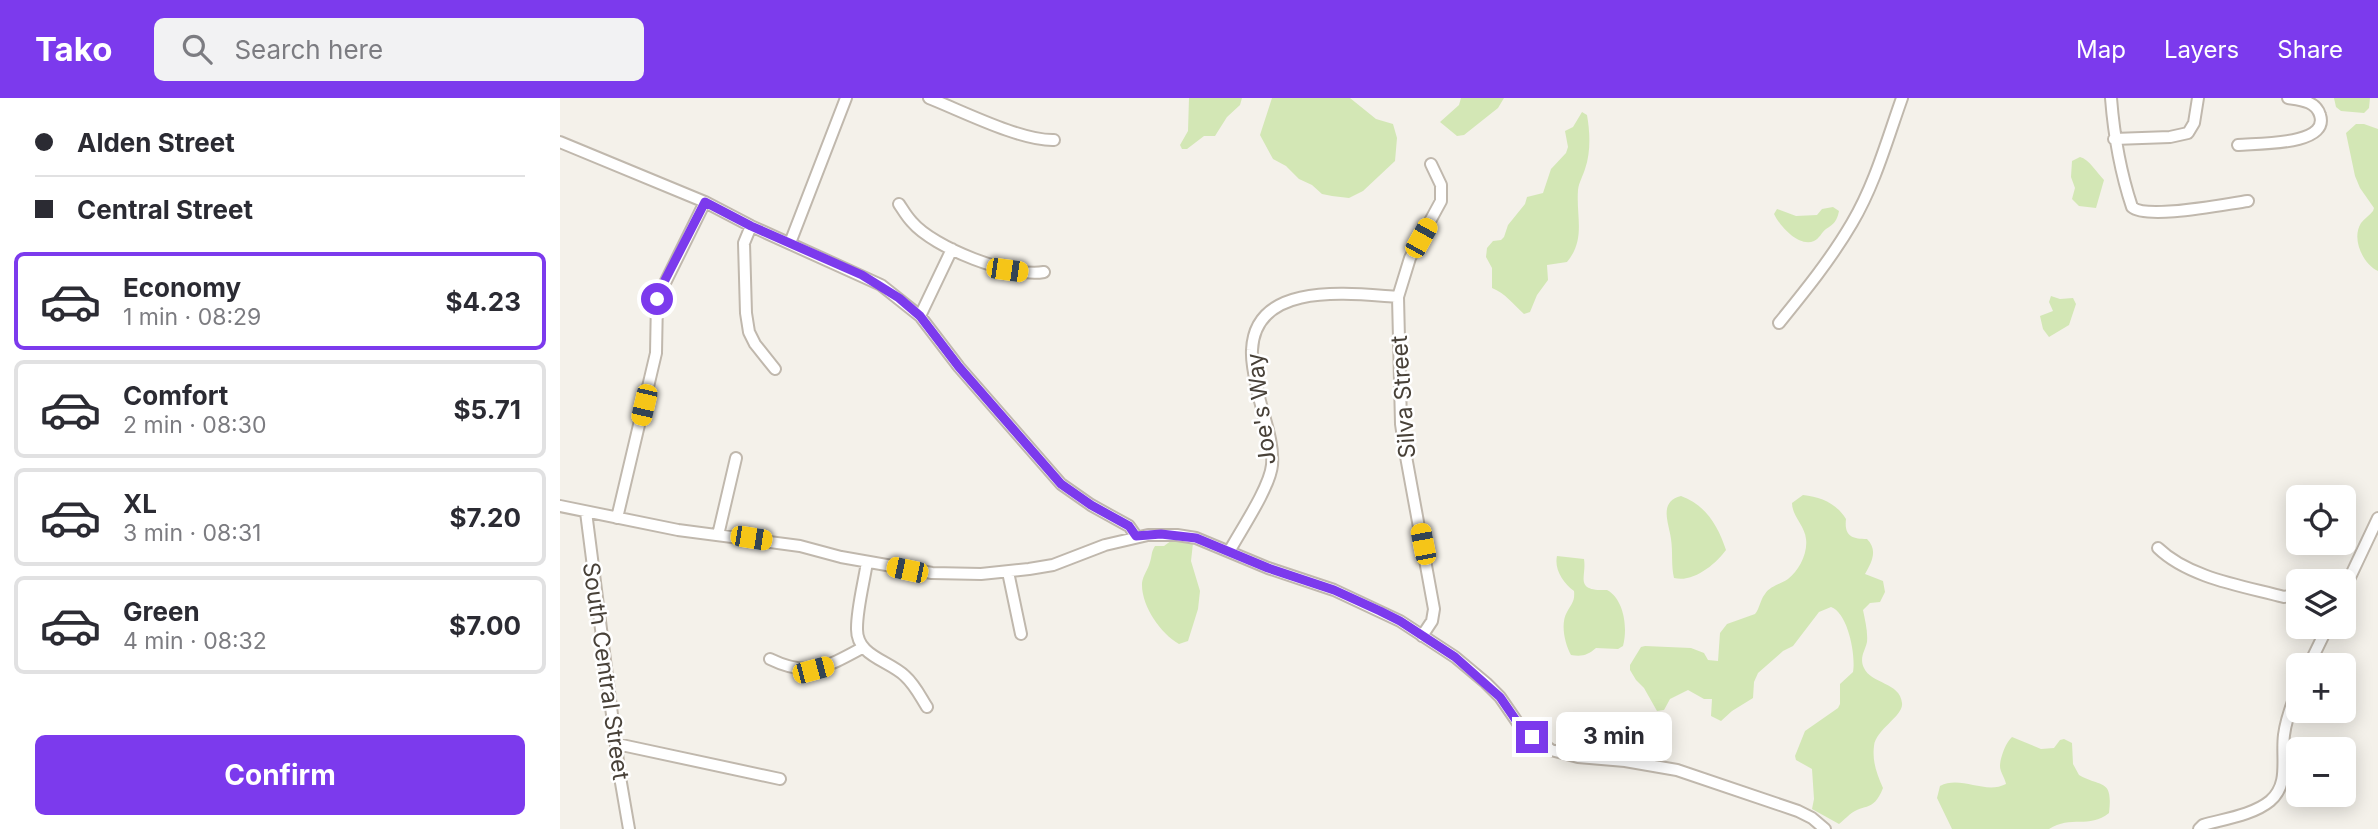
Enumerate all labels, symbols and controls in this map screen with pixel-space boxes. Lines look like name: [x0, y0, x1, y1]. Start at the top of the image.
search box: [154, 18, 644, 81]
text: Tako: [35, 29, 112, 69]
icon: search: [178, 30, 216, 68]
text: Search here: [234, 34, 383, 65]
text: Map: [2076, 35, 2126, 64]
text: Layers: [2164, 35, 2239, 64]
text: Share: [2277, 35, 2343, 64]
text: Alden Street: [77, 127, 235, 158]
text: Central Street: [77, 194, 253, 225]
car: [1402, 215, 1441, 261]
car: [985, 257, 1030, 283]
icon: car: [39, 270, 102, 333]
text: Economy: [123, 272, 241, 303]
route start: [641, 283, 673, 315]
text: $4.23: [445, 286, 521, 317]
text: 1 min · 08:29: [123, 303, 261, 331]
street label: Silva Street: [1385, 334, 1421, 459]
street label: Joe's Way: [1240, 351, 1282, 467]
icon: car: [39, 378, 102, 441]
text: Comfort: [123, 380, 228, 411]
car: [630, 382, 659, 428]
text: $5.71: [454, 394, 521, 425]
text: 2 min · 08:30: [123, 411, 266, 439]
map controls: [2286, 485, 2356, 807]
button: locate: [2286, 485, 2356, 555]
icon: car: [39, 486, 102, 549]
text: XL: [123, 488, 157, 519]
text: $7.20: [450, 502, 521, 533]
text: 3 min · 08:31: [123, 519, 261, 547]
car: [1409, 521, 1438, 567]
car: [729, 524, 774, 552]
car: [885, 555, 930, 585]
street label: South Central Street: [577, 560, 635, 782]
button: layers: [2286, 569, 2356, 639]
icon: car: [39, 594, 102, 657]
text: Green: [123, 596, 200, 627]
text: $7.00: [449, 610, 521, 641]
text: 4 min · 08:32: [123, 627, 267, 655]
button: +: [2286, 653, 2356, 723]
car: [790, 654, 837, 686]
callout: 3 min: [1556, 712, 1672, 762]
route end: [1516, 721, 1548, 753]
text: 3 min: [1583, 722, 1645, 750]
button: Confirm: [35, 735, 525, 815]
button: −: [2286, 737, 2356, 807]

